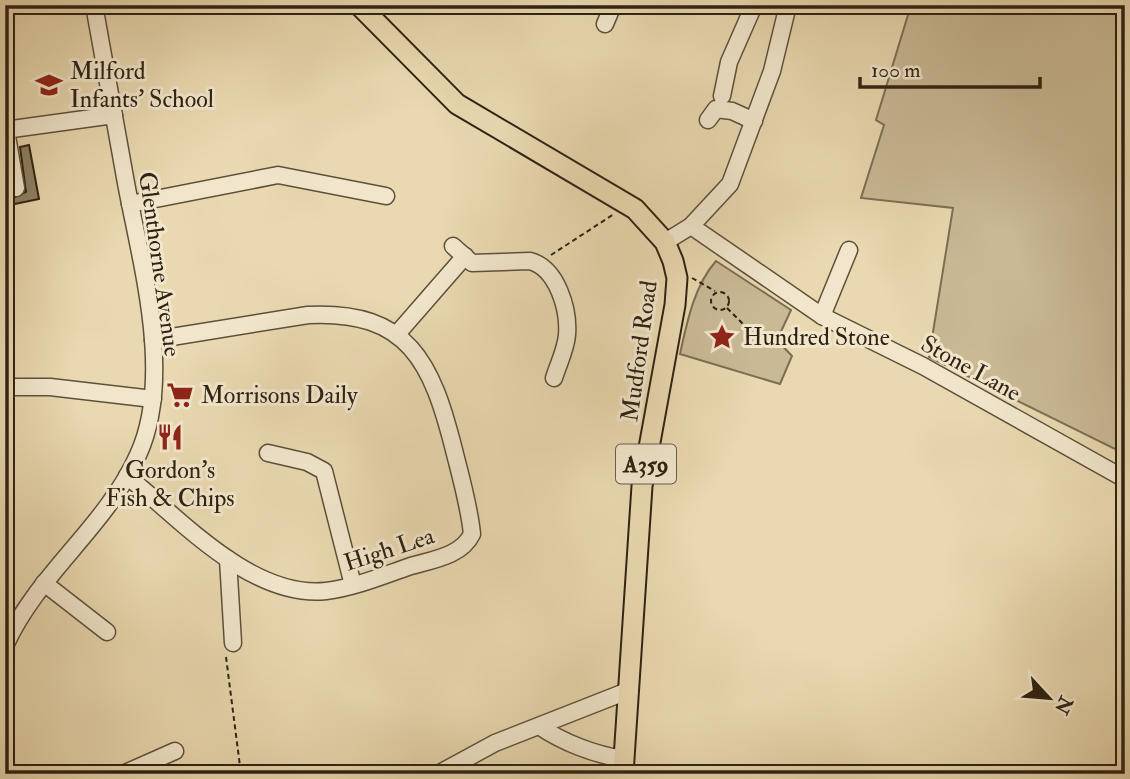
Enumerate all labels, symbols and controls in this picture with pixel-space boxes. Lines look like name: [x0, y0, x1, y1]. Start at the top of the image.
scale bar: [860, 46, 1041, 90]
place label: Milford Infants' School: [70, 56, 214, 115]
text: 100 m: [871, 57, 921, 84]
school or university icon: Milford Infants' School: [34, 70, 64, 100]
street label: Glenthorne Avenue: [131, 170, 188, 358]
street label: Mudford Road: [614, 278, 665, 424]
place icon: Hundred Stone: [707, 322, 737, 352]
place label: Hundred Stone: [743, 322, 890, 353]
street label: Stone Lane: [915, 328, 1026, 409]
supermarket icon: Morrisons Daily: [165, 380, 195, 410]
place label: Morrisons Daily: [201, 380, 358, 411]
restaurant icon: Gordon's Fish & Chips: [155, 422, 185, 452]
road number: A359: [616, 445, 676, 484]
place label: Gordon's Fish & Chips: [106, 455, 235, 514]
street label: High Lea: [340, 520, 439, 579]
north arrow: [1014, 664, 1084, 734]
text: N: [1048, 691, 1078, 719]

